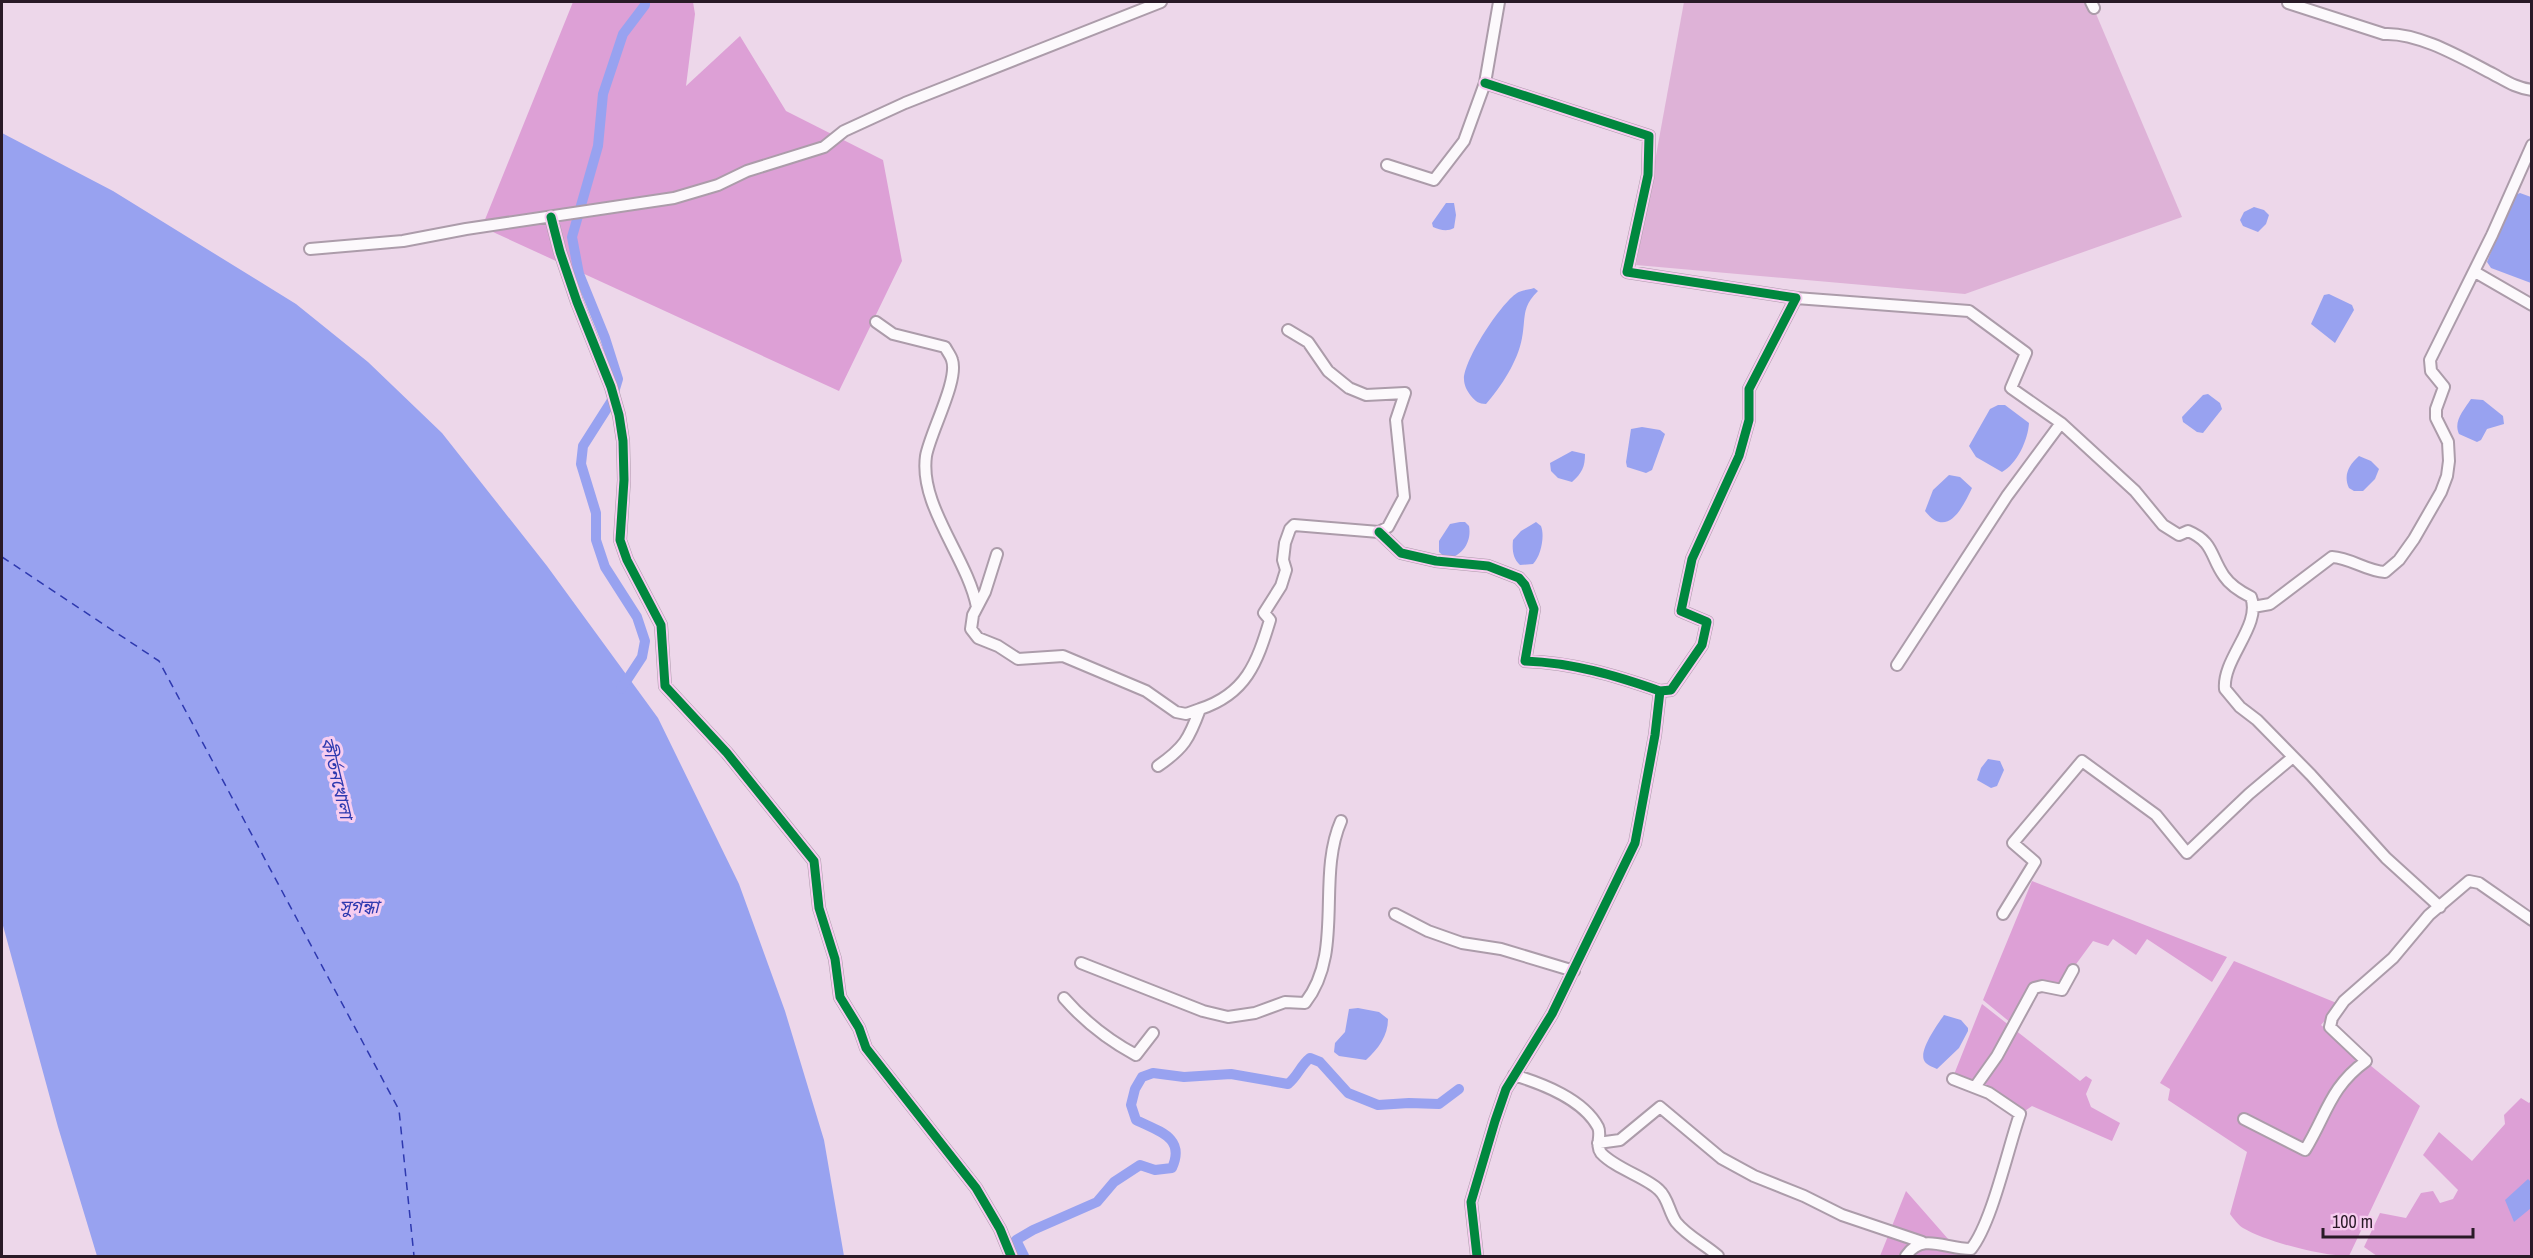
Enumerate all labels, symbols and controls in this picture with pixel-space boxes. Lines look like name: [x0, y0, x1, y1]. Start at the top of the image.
water label: কীর্তনখোলা: [315, 735, 360, 825]
water label: সুগন্ধা: [339, 894, 382, 919]
scale bar: [2323, 1201, 2473, 1239]
text: 100 m: [2332, 1209, 2373, 1234]

